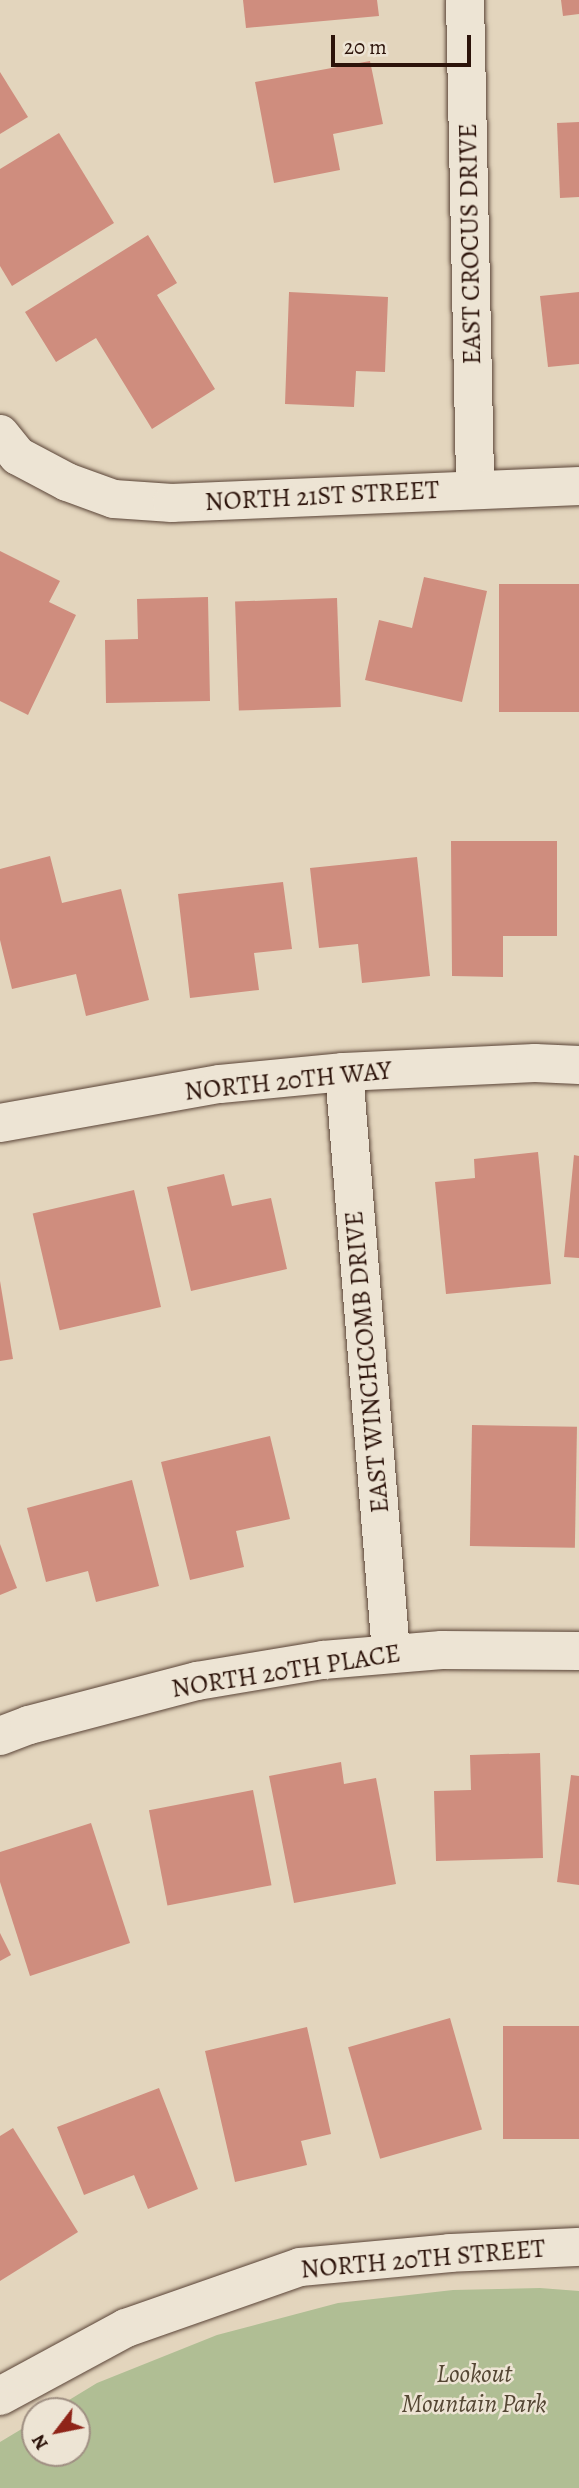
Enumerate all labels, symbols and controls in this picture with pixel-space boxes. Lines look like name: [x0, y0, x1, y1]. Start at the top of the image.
scale bar: [334, 21, 474, 65]
text: 20 m: [344, 33, 387, 61]
street label: EAST CROCUS DRIVE: [452, 123, 488, 365]
street label: NORTH 21ST STREET: [204, 474, 440, 518]
street label: NORTH 20TH WAY: [183, 1055, 393, 1107]
street label: EAST WINCHCOMB DRIVE: [338, 1210, 396, 1514]
street label: NORTH 20TH PLACE: [169, 1637, 403, 1705]
street label: NORTH 20TH STREET: [299, 2233, 547, 2285]
park label: Lookout Mountain Park: [401, 2358, 547, 2420]
north arrow: [21, 2397, 91, 2467]
text: N: [25, 2429, 55, 2455]

